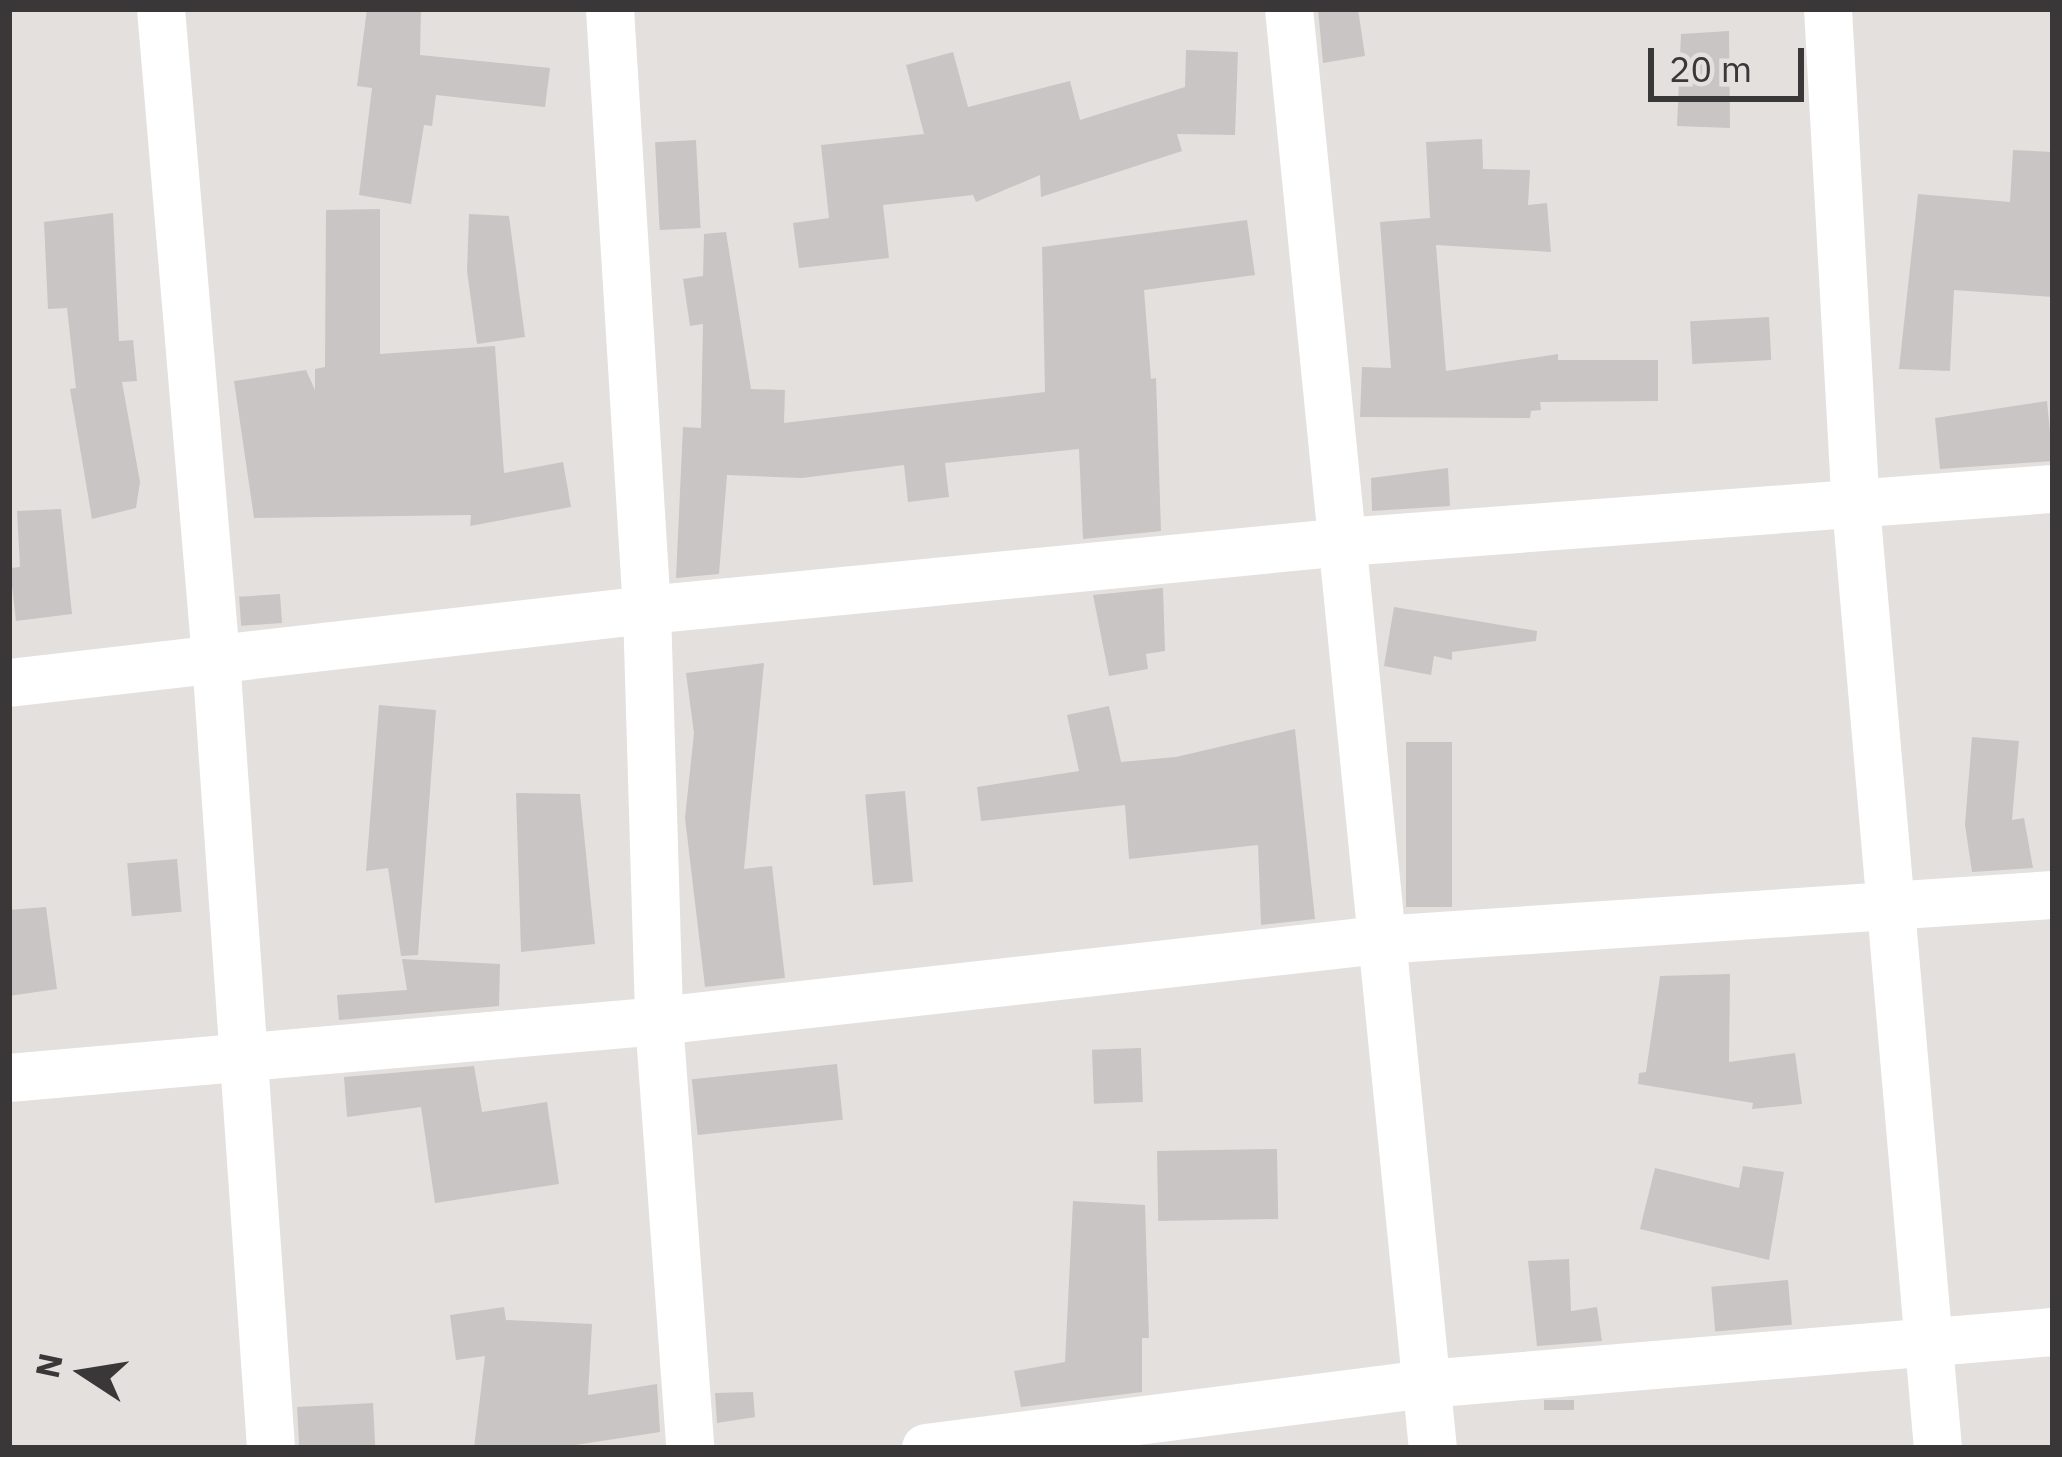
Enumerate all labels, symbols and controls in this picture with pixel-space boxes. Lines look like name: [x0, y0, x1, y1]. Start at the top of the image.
scale bar: [1654, 24, 1810, 98]
text: 20 m: [1669, 45, 1752, 92]
north arrow: [24, 1313, 144, 1433]
text: N: [25, 1349, 72, 1382]

